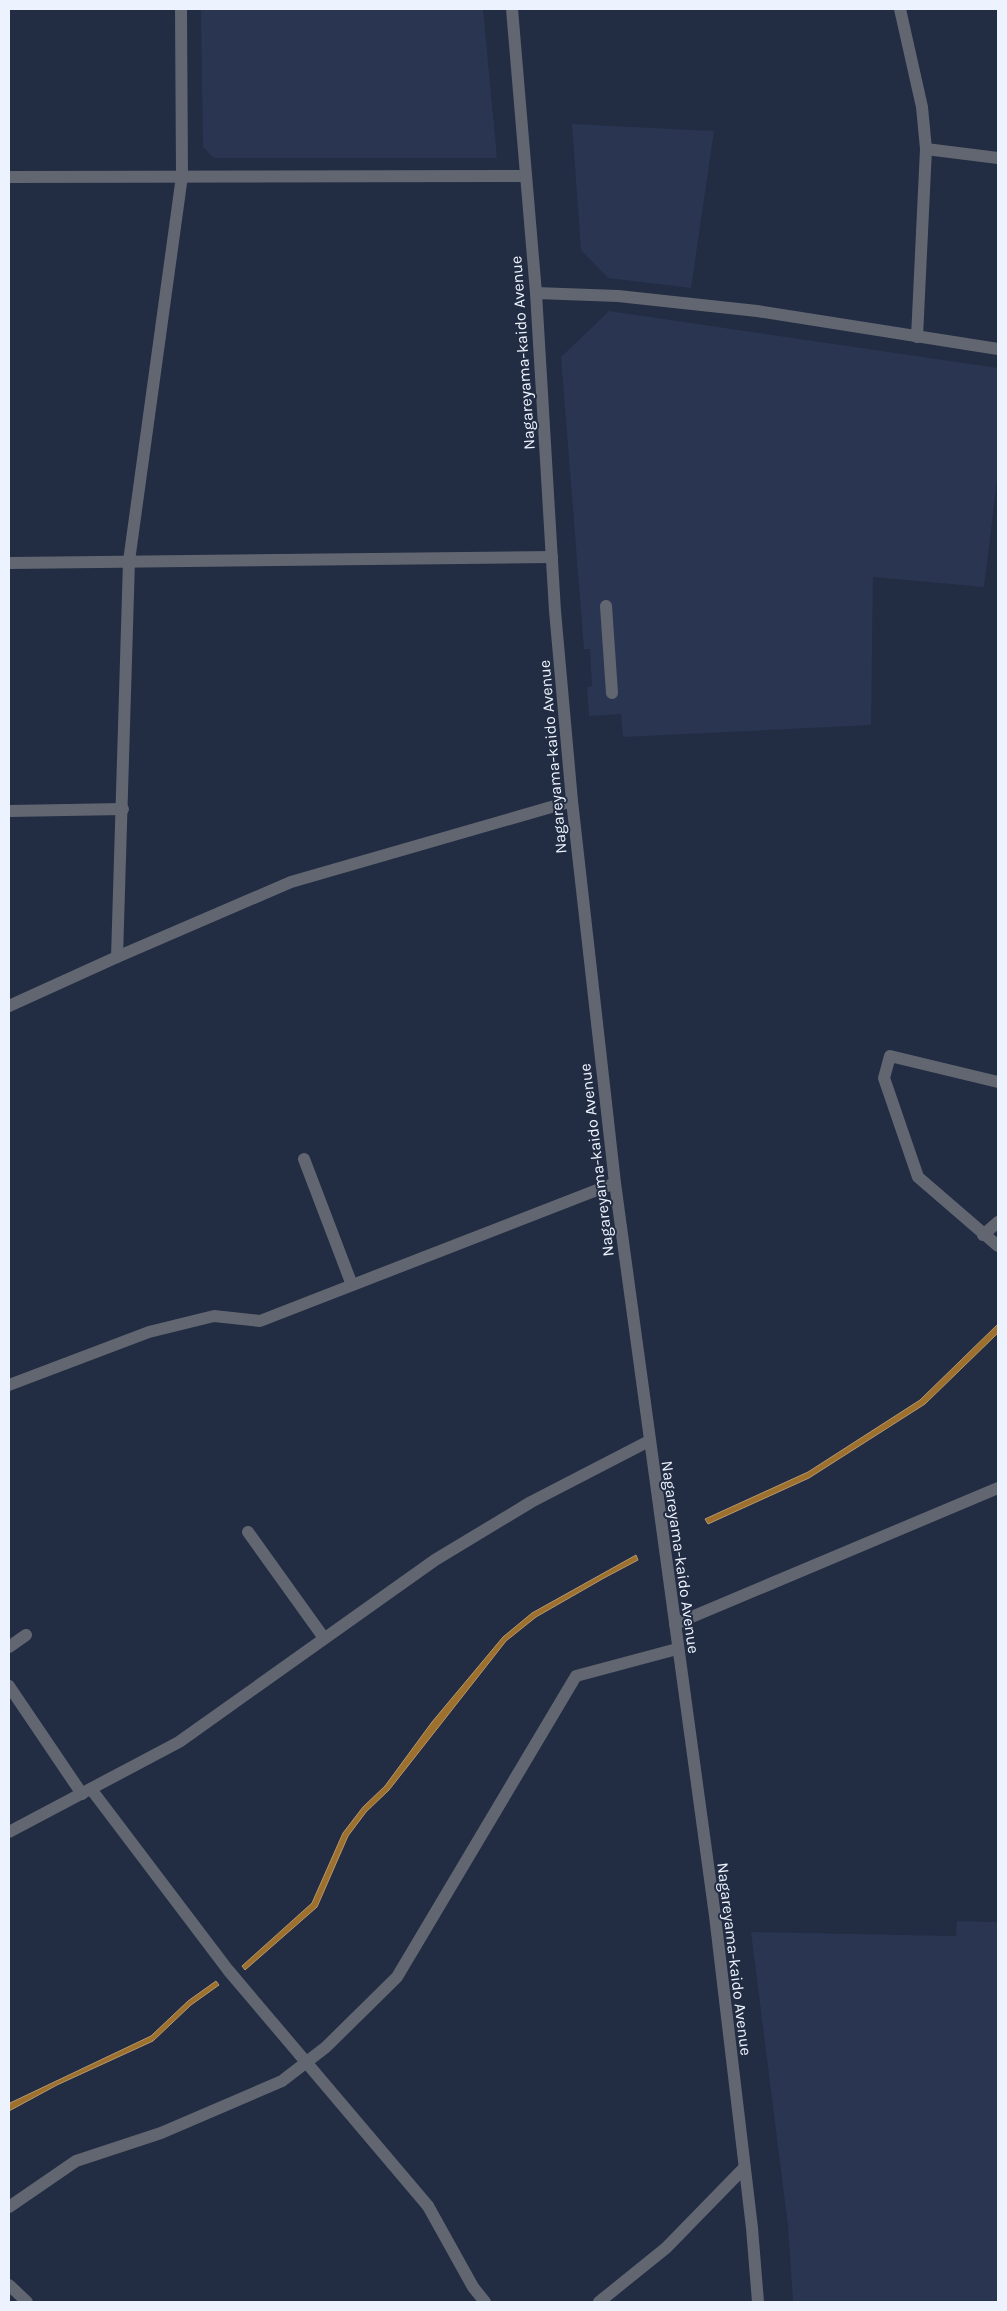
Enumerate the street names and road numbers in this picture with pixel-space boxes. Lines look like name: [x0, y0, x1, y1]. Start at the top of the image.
street label: Nagareyama-kaido Avenue: [506, 255, 539, 451]
street label: Nagareyama-kaido Avenue: [535, 659, 570, 855]
street label: Nagareyama-kaido Avenue: [575, 1062, 618, 1258]
street label: Nagareyama-kaido Avenue: [658, 1459, 703, 1655]
street label: Nagareyama-kaido Avenue: [713, 1861, 756, 2057]

